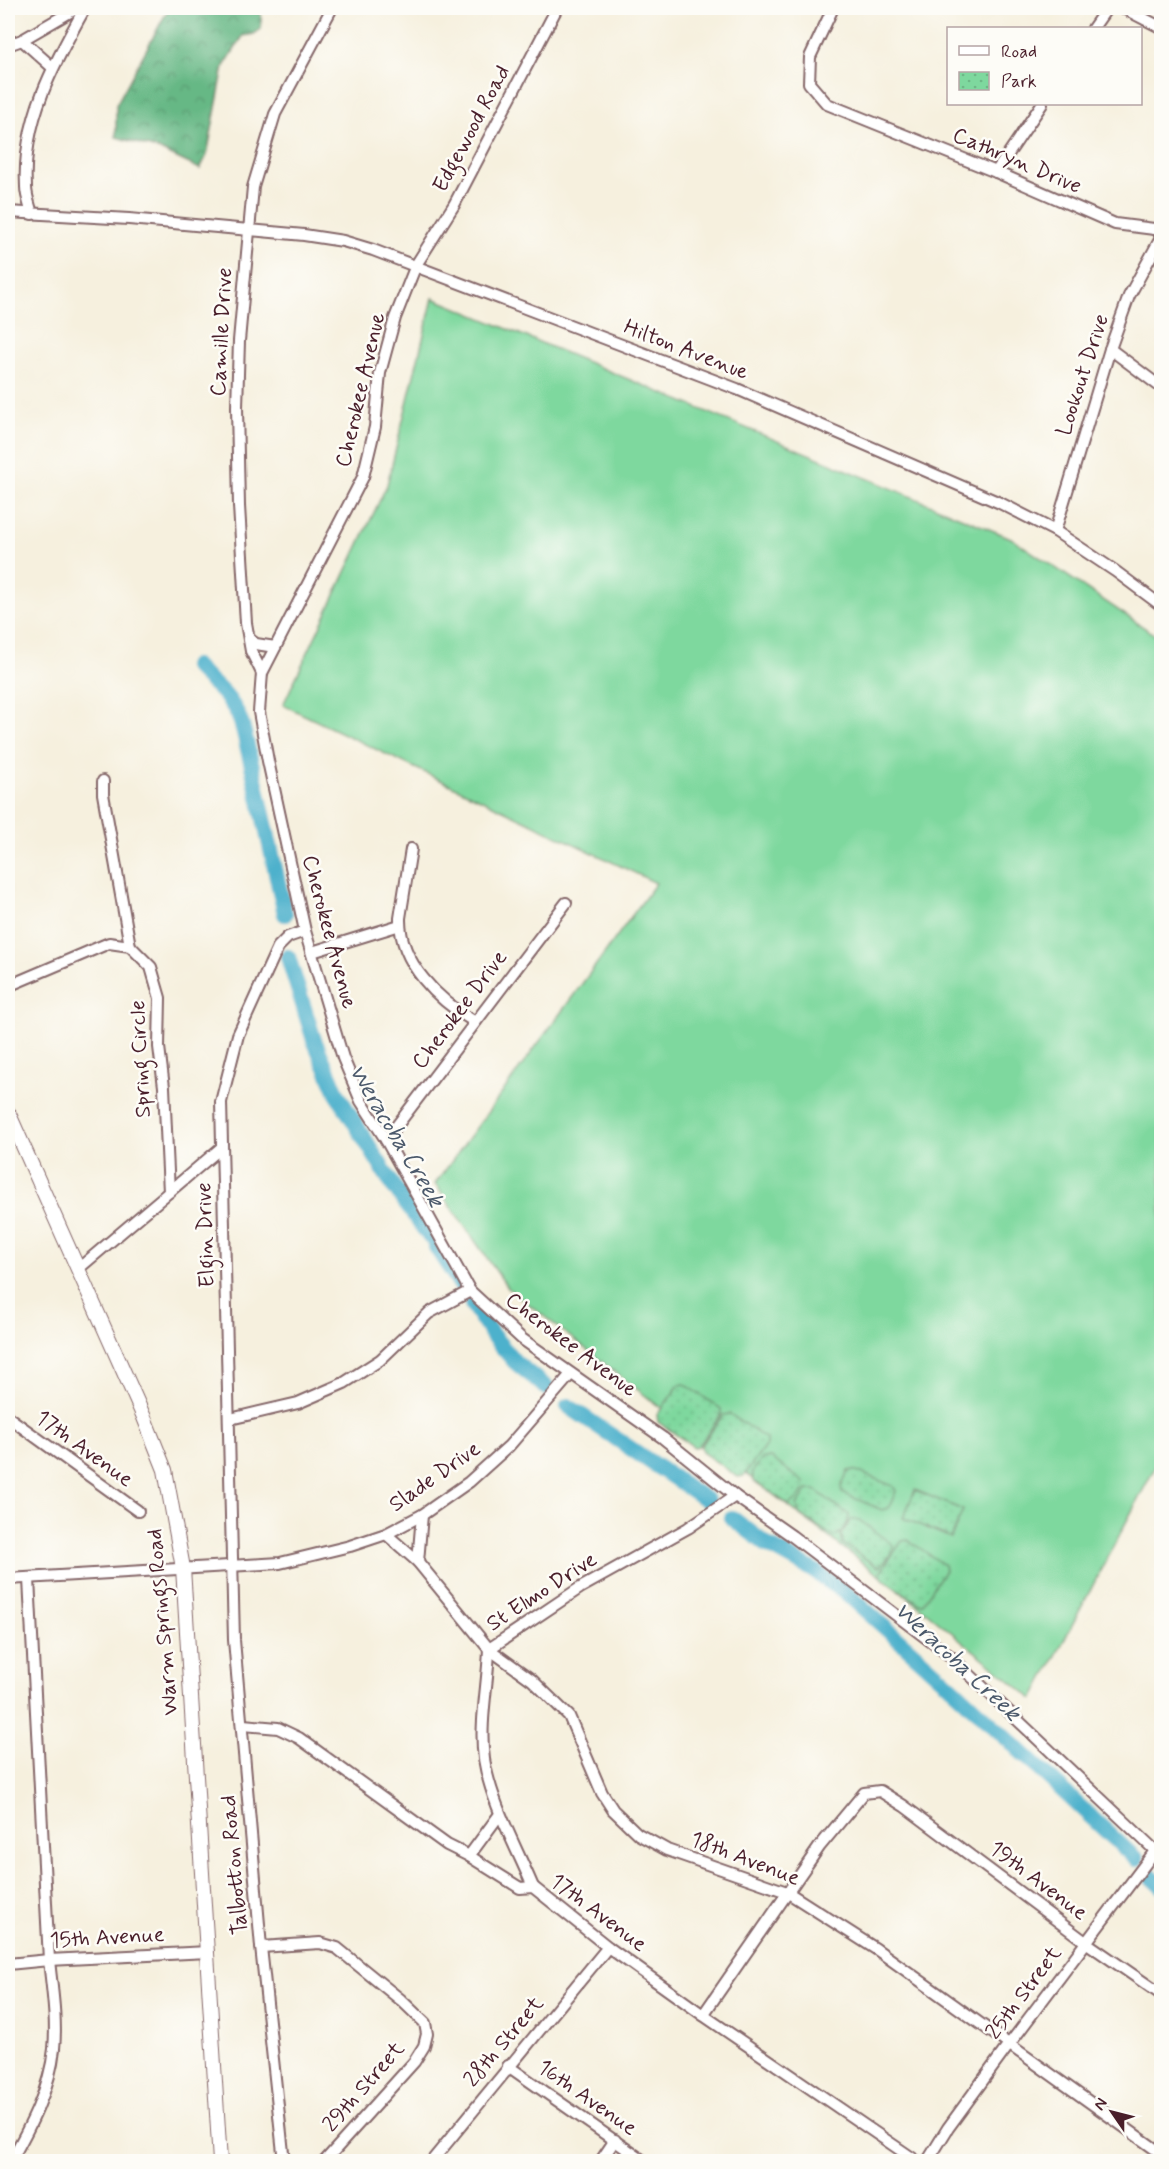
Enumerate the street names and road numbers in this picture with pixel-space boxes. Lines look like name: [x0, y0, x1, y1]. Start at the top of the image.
street label: Edgewood Road: [427, 61, 520, 199]
street label: Cathryn Drive: [948, 121, 1086, 201]
street label: Camille Drive: [205, 267, 239, 397]
street label: Cherokee Avenue: [330, 310, 392, 470]
street label: Lookout Drive: [1050, 311, 1116, 439]
street label: Hilton Avenue: [620, 313, 752, 387]
street label: Cherokee Avenue: [295, 852, 363, 1012]
street label: Cherokee Drive: [406, 945, 514, 1075]
street label: Spring Circle: [124, 999, 161, 1119]
street label: Elgin Drive: [190, 1182, 225, 1288]
street label: Cherokee Avenue: [500, 1286, 642, 1404]
street label: 17th Avenue: [30, 1404, 139, 1494]
street label: Slade Drive: [384, 1435, 486, 1519]
street label: Warm Springs Road: [141, 1527, 188, 1716]
street label: St Elmo Drive: [481, 1546, 603, 1638]
street label: Talbotton Road: [215, 1794, 255, 1936]
street label: 18th Avenue: [686, 1825, 804, 1893]
street label: 19th Avenue: [983, 1835, 1093, 1927]
street label: 17th Avenue: [544, 1867, 652, 1959]
street label: 15th Avenue: [49, 1921, 165, 1955]
street label: 25th Street: [980, 1941, 1068, 2045]
street label: 28th Street: [458, 1991, 550, 2093]
street label: 29th Street: [317, 2036, 411, 2138]
street label: 16th Avenue: [532, 2053, 642, 2143]

